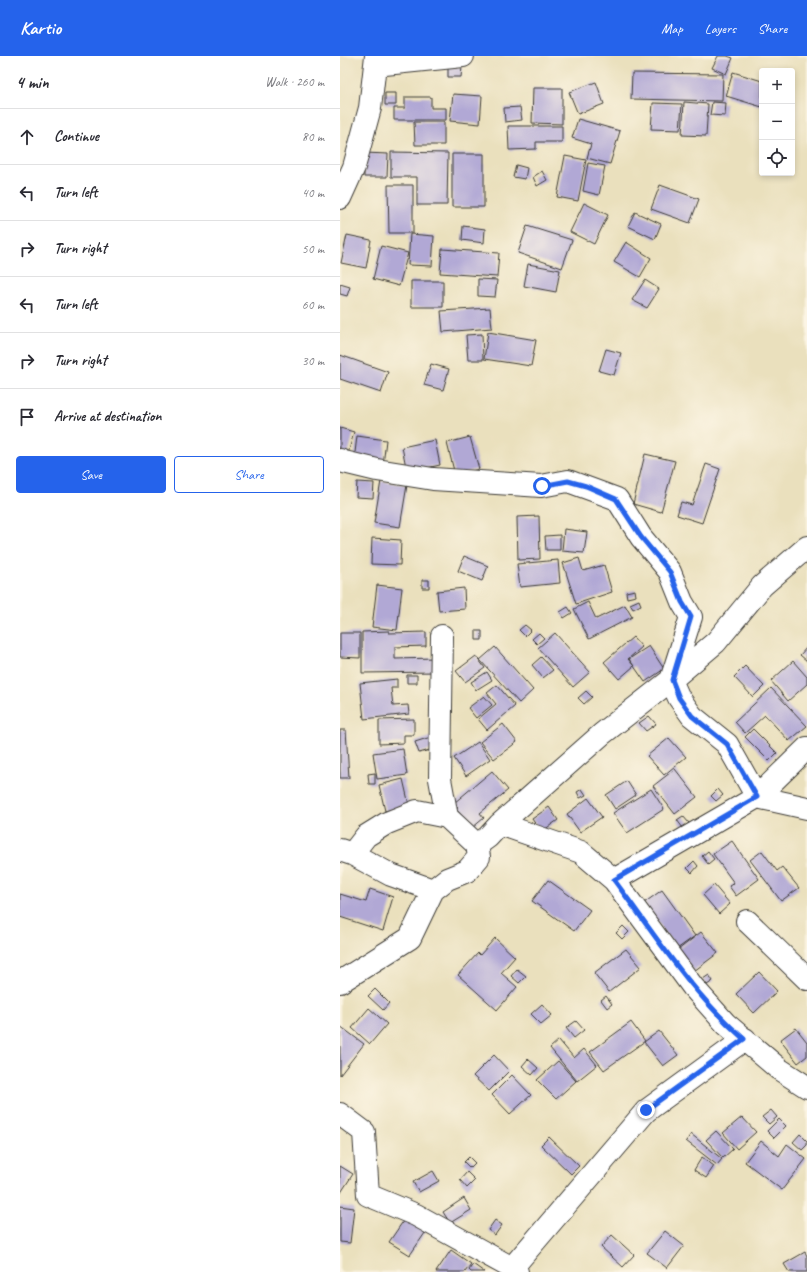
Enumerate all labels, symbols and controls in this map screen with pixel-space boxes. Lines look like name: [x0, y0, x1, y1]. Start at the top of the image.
text: Kartio: [20, 16, 61, 40]
text: Map: [661, 20, 683, 37]
text: Layers: [705, 20, 736, 37]
text: Share: [758, 20, 787, 37]
map controls: [759, 68, 795, 176]
button: +: [759, 68, 795, 104]
text: 4 min: [16, 72, 49, 93]
text: Walk · 260 m: [265, 74, 324, 90]
button: −: [759, 104, 795, 140]
icon: ahead: [16, 126, 38, 148]
text: Continue: [54, 127, 99, 146]
text: 80 m: [302, 129, 324, 145]
button: locate: [759, 140, 795, 176]
icon: left: [16, 182, 38, 204]
text: Turn left: [54, 183, 97, 202]
text: 40 m: [302, 185, 324, 201]
icon: right: [16, 238, 38, 260]
text: Turn right: [54, 239, 107, 258]
text: 50 m: [302, 241, 324, 257]
icon: left: [16, 294, 38, 316]
text: Turn left: [54, 295, 97, 314]
text: 60 m: [302, 297, 324, 313]
icon: right: [16, 350, 38, 372]
text: Turn right: [54, 351, 107, 370]
text: 30 m: [302, 353, 324, 369]
icon: arrive: [16, 406, 38, 428]
text: Arrive at destination: [54, 407, 161, 426]
button: Save: [16, 456, 166, 493]
button: Share: [174, 456, 324, 493]
route start: [533, 477, 551, 495]
route end: [637, 1101, 655, 1119]

